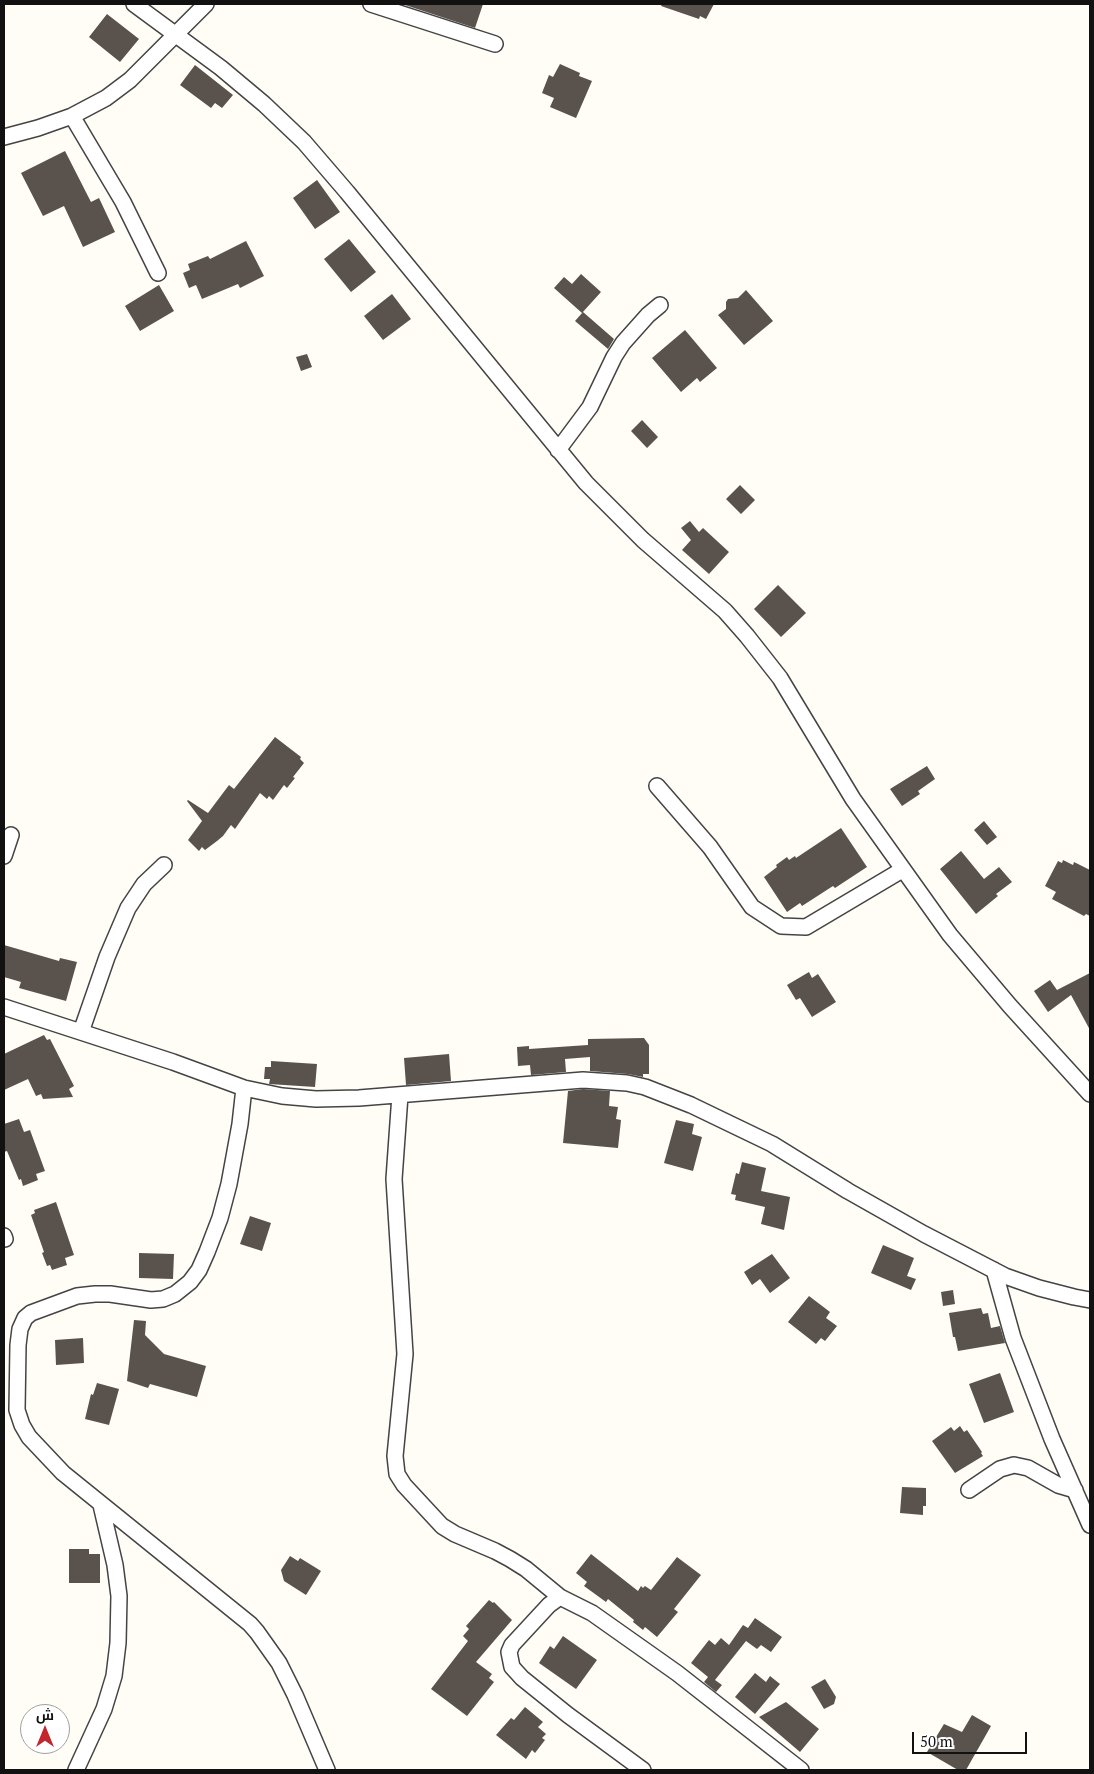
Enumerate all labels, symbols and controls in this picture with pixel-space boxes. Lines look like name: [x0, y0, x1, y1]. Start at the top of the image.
north arrow: [20, 1704, 70, 1754]
text: ش: [36, 1705, 54, 1724]
scale bar: [914, 1722, 1029, 1754]
text: 50 m: [920, 1731, 953, 1751]

